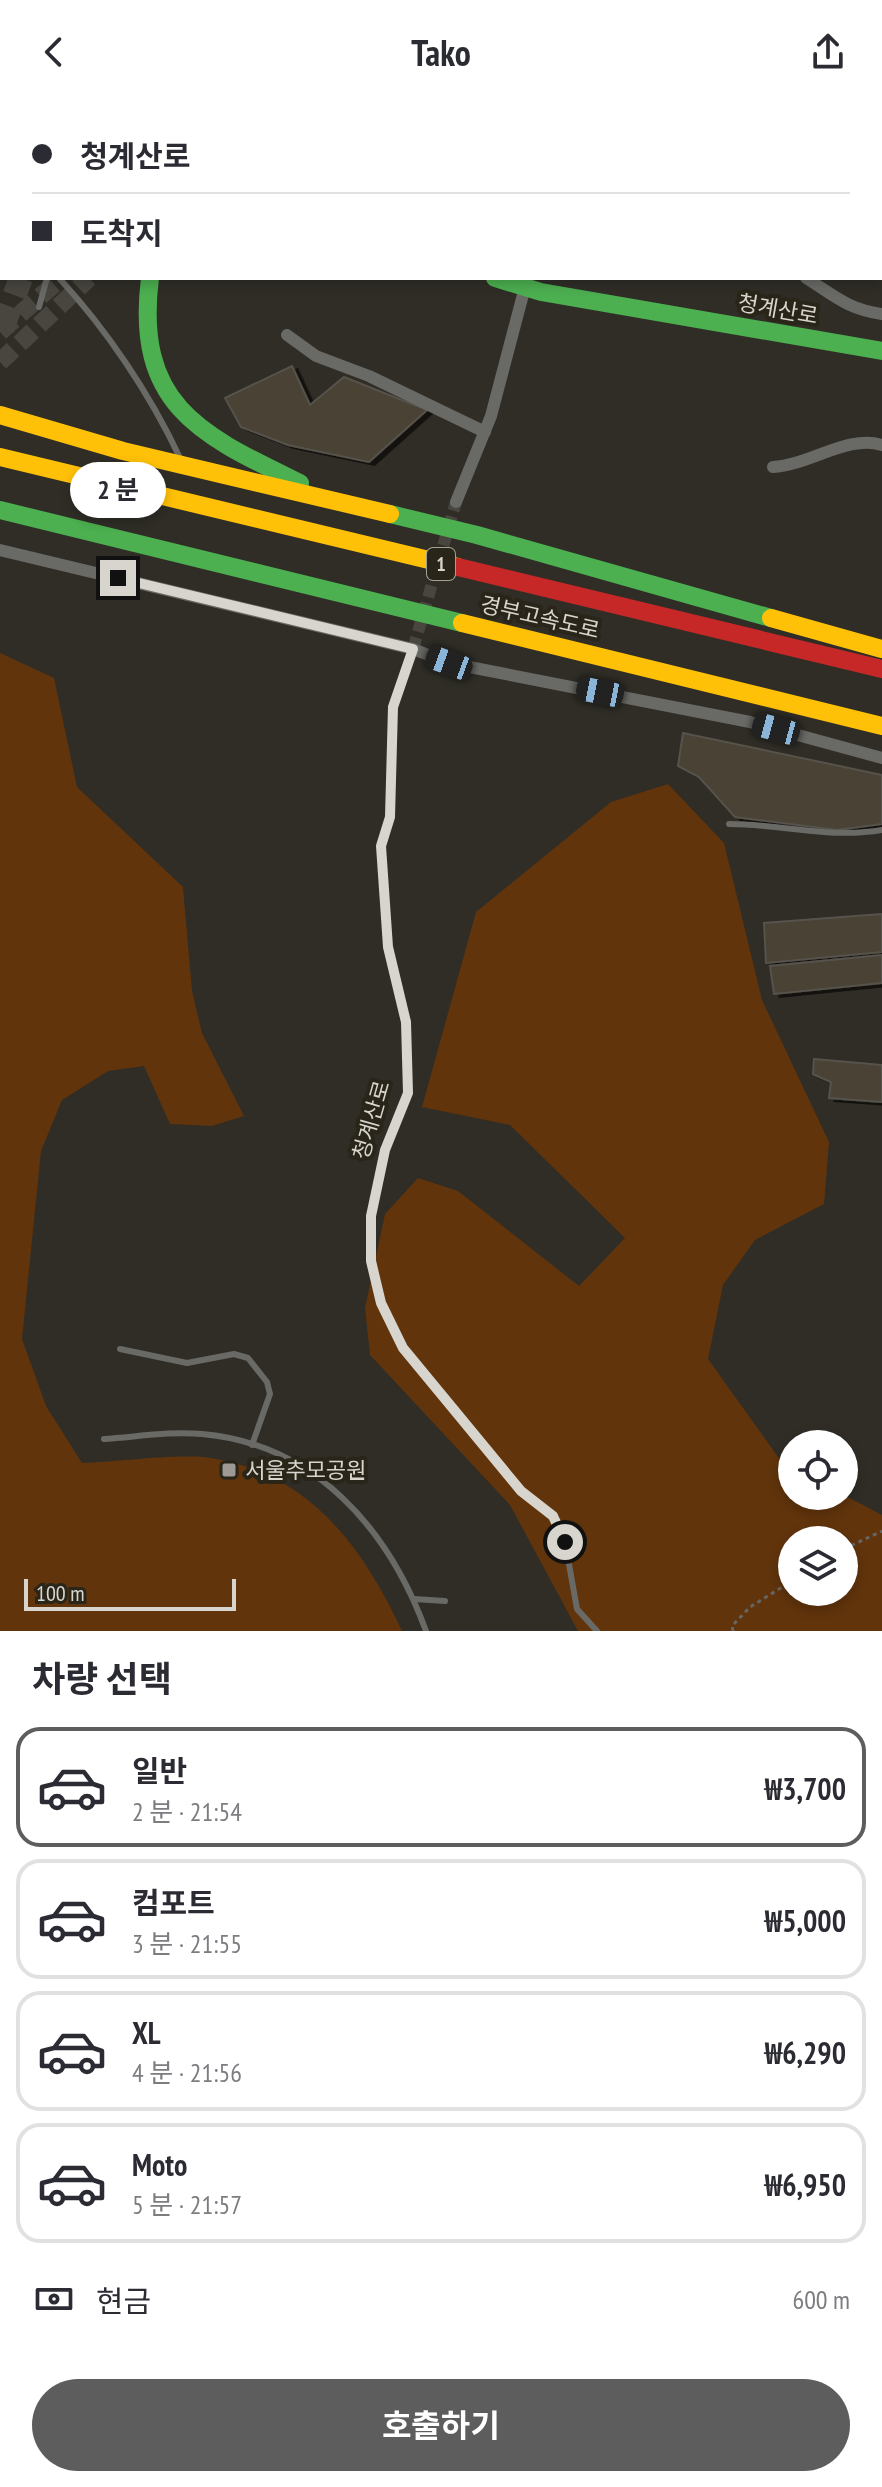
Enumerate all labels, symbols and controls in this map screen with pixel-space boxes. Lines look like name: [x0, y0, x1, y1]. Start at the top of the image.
text: Tako: [411, 29, 471, 76]
icon: back: [32, 30, 76, 74]
icon: share: [806, 30, 850, 74]
text: 청계산로: [80, 136, 190, 175]
text: 도착지: [80, 213, 163, 252]
street label: 청계산로: [736, 288, 820, 330]
callout: 2 분: [70, 462, 166, 518]
text: 2 분: [97, 473, 139, 506]
road number: 1: [427, 548, 455, 580]
route end: [100, 560, 136, 596]
street label: 경부고속도로: [478, 590, 602, 644]
car: [422, 644, 476, 682]
car: [574, 676, 626, 708]
car: [750, 711, 802, 747]
street label: 청계산로: [346, 1077, 396, 1163]
map controls: [778, 1430, 858, 1606]
button: locate: [778, 1430, 858, 1510]
place label: 서울추모공원: [245, 1456, 366, 1484]
marker: 서울추모공원: [220, 1461, 238, 1479]
route start: [547, 1524, 583, 1560]
button: layers: [778, 1526, 858, 1606]
scale bar: [24, 1575, 236, 1611]
text: 100 m: [36, 1579, 85, 1607]
text: 차량 선택: [32, 1655, 172, 1702]
icon: car: [36, 1751, 108, 1823]
text: 일반: [132, 1751, 187, 1790]
text: ₩3,700: [764, 1769, 846, 1808]
text: 2 분 · 21:54: [132, 1795, 242, 1828]
icon: car: [36, 1883, 108, 1955]
text: 컴포트: [132, 1883, 215, 1922]
text: ₩5,000: [764, 1901, 846, 1940]
text: 3 분 · 21:55: [132, 1927, 242, 1960]
text: XL: [132, 2013, 161, 2052]
icon: car: [36, 2015, 108, 2087]
text: ₩6,290: [764, 2033, 846, 2072]
text: 4 분 · 21:56: [132, 2056, 242, 2089]
text: Moto: [132, 2145, 187, 2184]
icon: car: [36, 2147, 108, 2219]
text: ₩6,950: [764, 2165, 846, 2204]
text: 5 분 · 21:57: [132, 2188, 242, 2221]
icon: cash: [32, 2277, 76, 2321]
text: 현금: [96, 2281, 151, 2320]
text: 600 m: [792, 2283, 850, 2316]
button: 호출하기: [32, 2379, 850, 2471]

